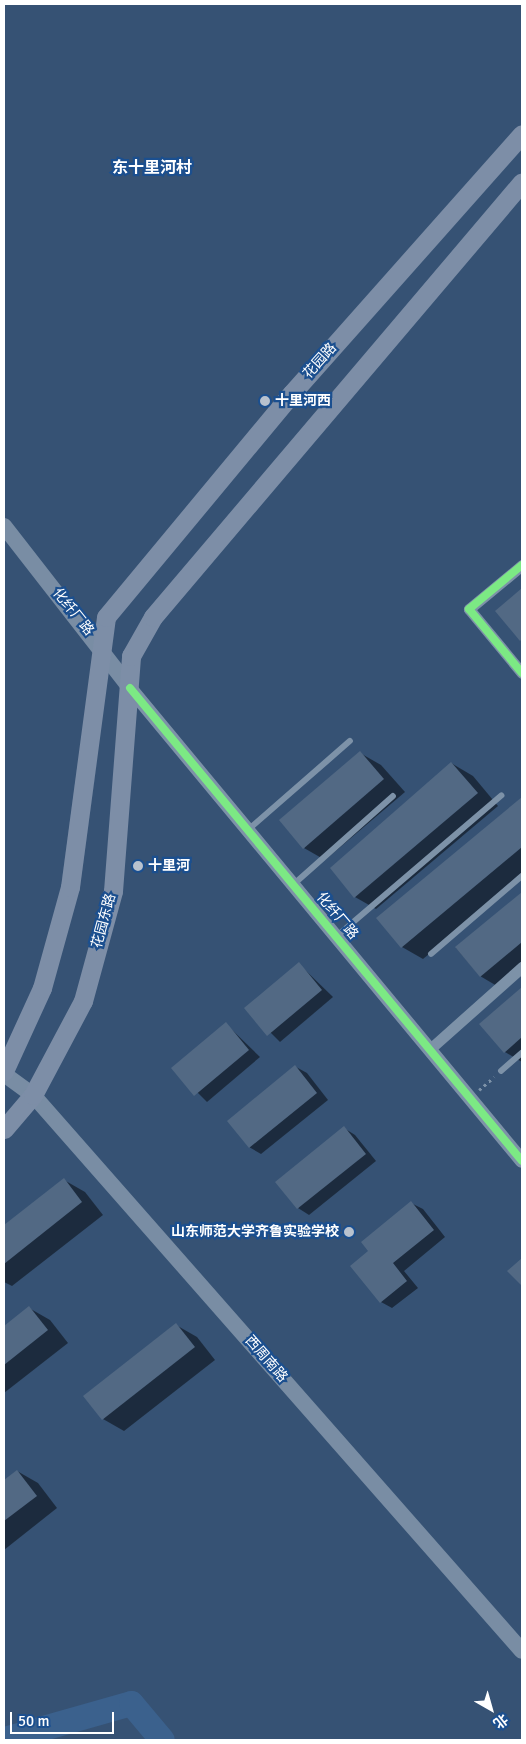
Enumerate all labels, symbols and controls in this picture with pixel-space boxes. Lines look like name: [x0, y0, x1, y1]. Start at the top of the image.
district label: 东十里河村: [112, 158, 192, 178]
street label: 花园路: [300, 340, 340, 382]
place label: 十里河西: [275, 393, 331, 409]
marker: 十里河西: [259, 395, 271, 407]
street label: 化纤厂路: [49, 585, 97, 639]
place label: 十里河: [148, 858, 190, 874]
marker: 十里河: [132, 860, 144, 872]
street label: 化纤厂路: [313, 889, 361, 943]
street label: 花园东路: [89, 892, 119, 950]
place label: 山东师范大学齐鲁实验学校: [171, 1224, 339, 1240]
marker: 山东师范大学齐鲁实验学校: [343, 1226, 355, 1238]
street label: 西周南路: [241, 1332, 291, 1386]
north arrow: [466, 1684, 516, 1734]
scale bar: [12, 1702, 116, 1734]
text: 北: [490, 1710, 511, 1732]
text: 50 m: [18, 1712, 49, 1730]

